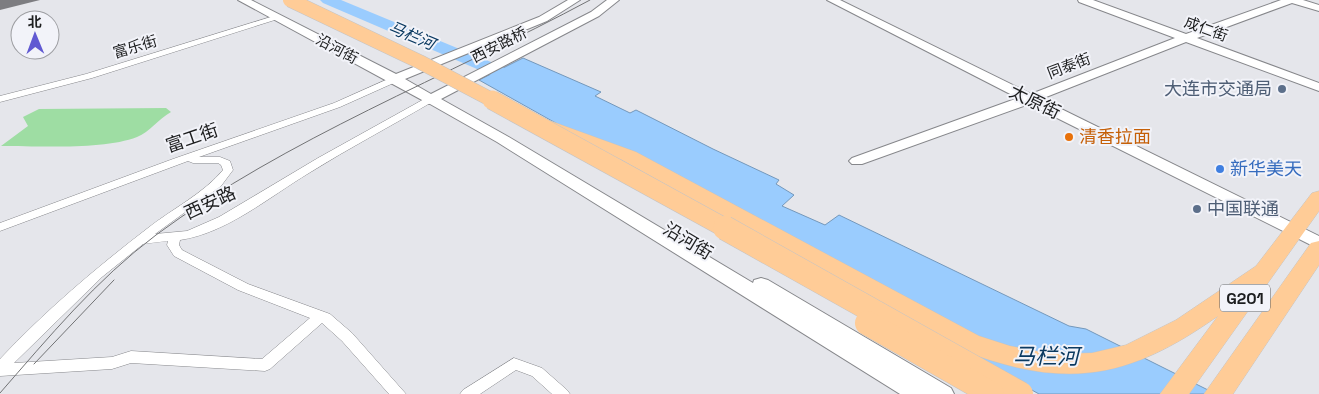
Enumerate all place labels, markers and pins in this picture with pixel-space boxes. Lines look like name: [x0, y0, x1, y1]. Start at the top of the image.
place label: 大连市交通局: [1164, 77, 1272, 100]
marker: 大连市交通局: [1276, 83, 1288, 95]
place label: 清香拉面: [1079, 125, 1151, 148]
marker: 清香拉面: [1063, 131, 1075, 143]
place label: 新华美天: [1230, 157, 1302, 180]
marker: 新华美天: [1214, 163, 1226, 175]
place label: 中国联通: [1207, 197, 1279, 220]
marker: 中国联通: [1191, 203, 1203, 215]

